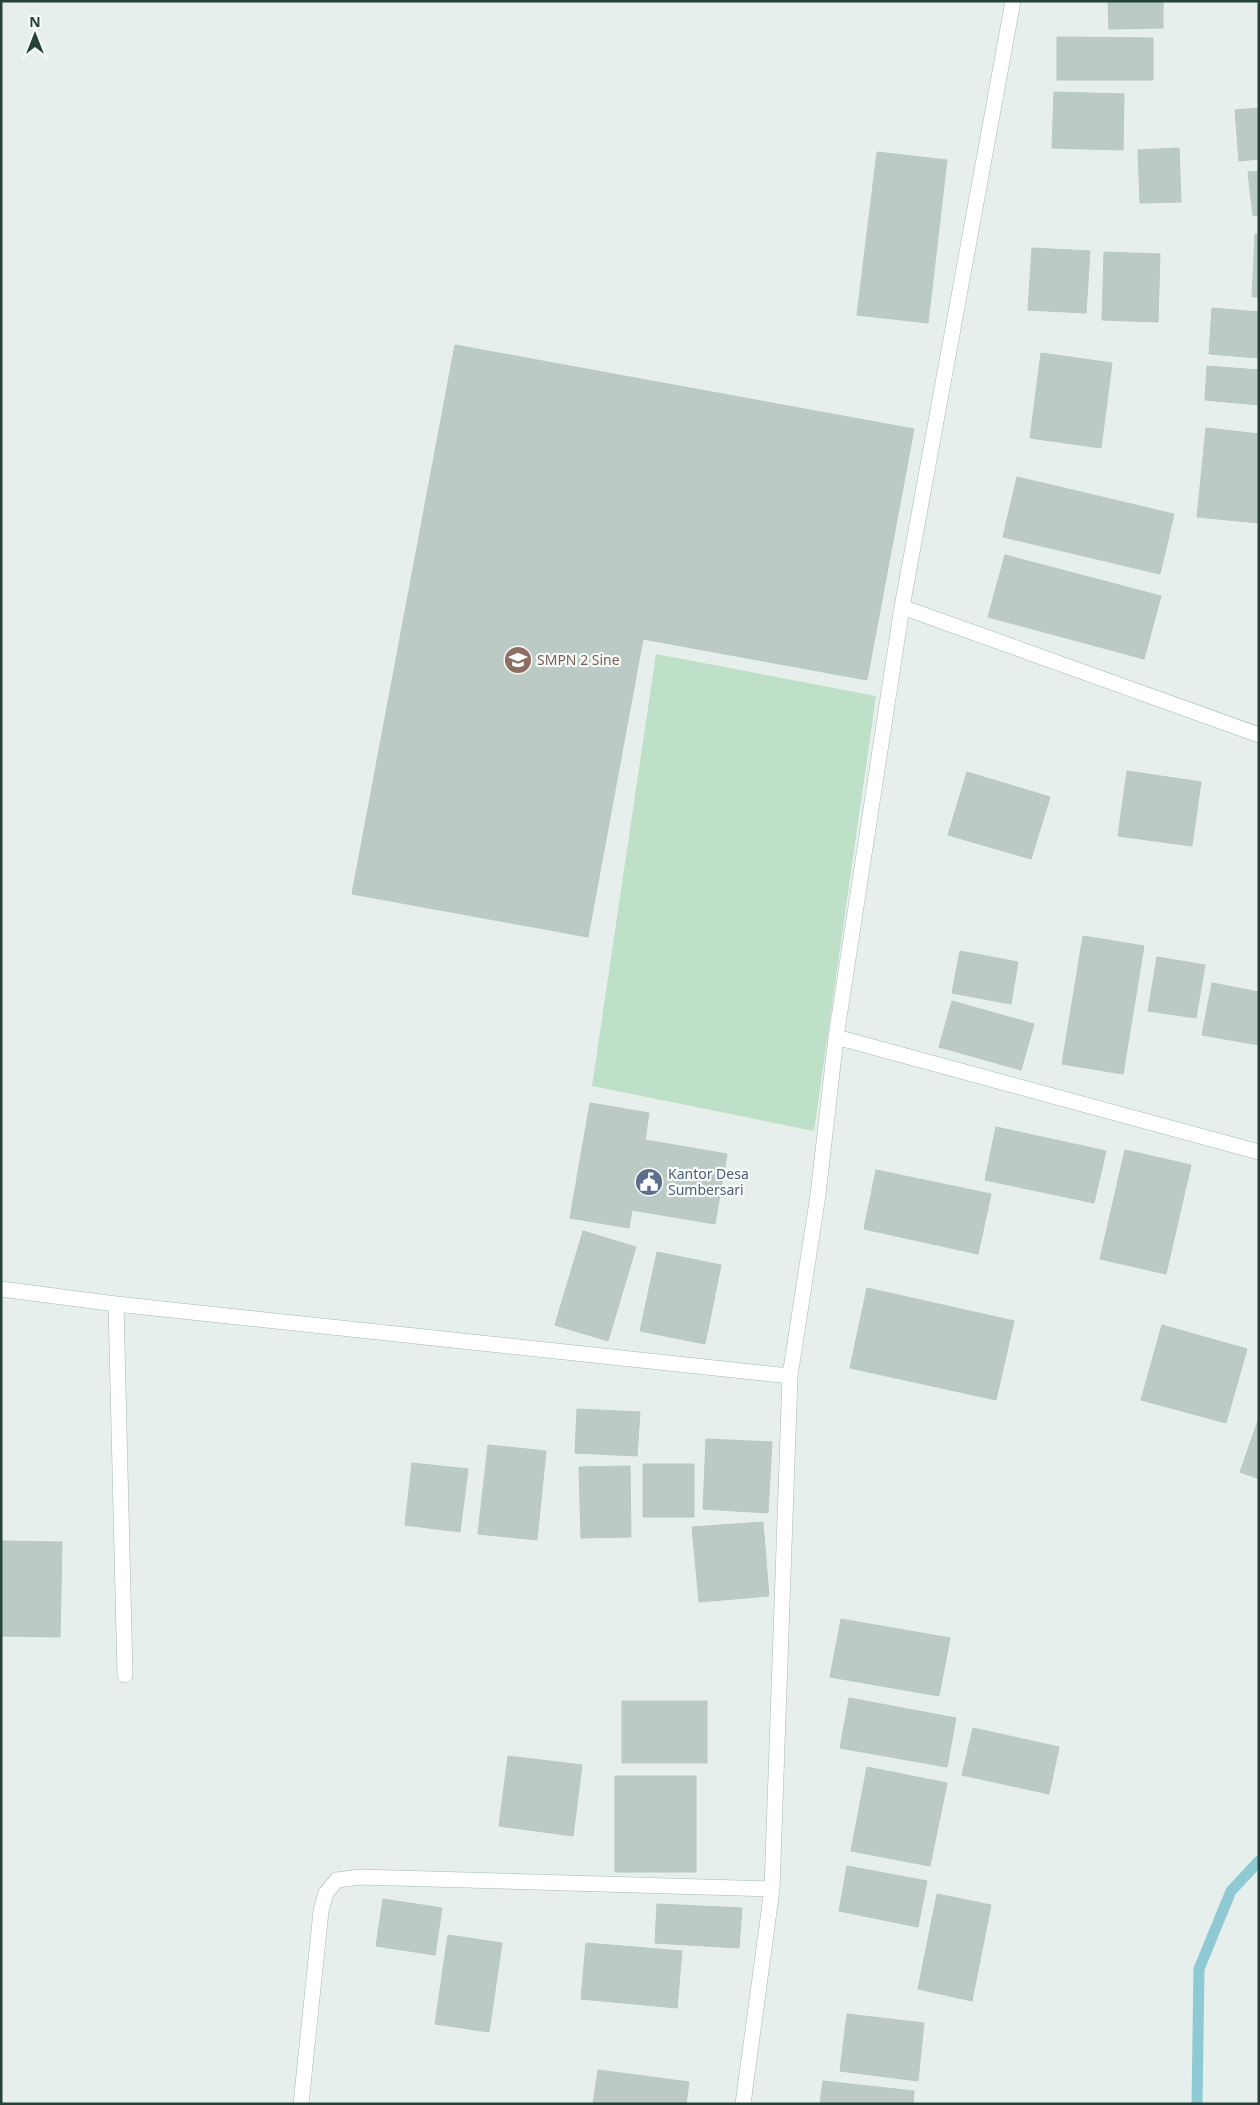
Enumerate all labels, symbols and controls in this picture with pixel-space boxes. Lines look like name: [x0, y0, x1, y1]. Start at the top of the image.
north arrow: [10, 10, 60, 60]
text: N: [29, 12, 41, 31]
school or university icon: SMPN 2 Sine: [503, 645, 533, 675]
place label: SMPN 2 Sine: [537, 650, 620, 669]
place label: Kantor Desa Sumbersari: [668, 1164, 749, 1199]
public building icon: Kantor Desa Sumbersari: [634, 1167, 664, 1197]

